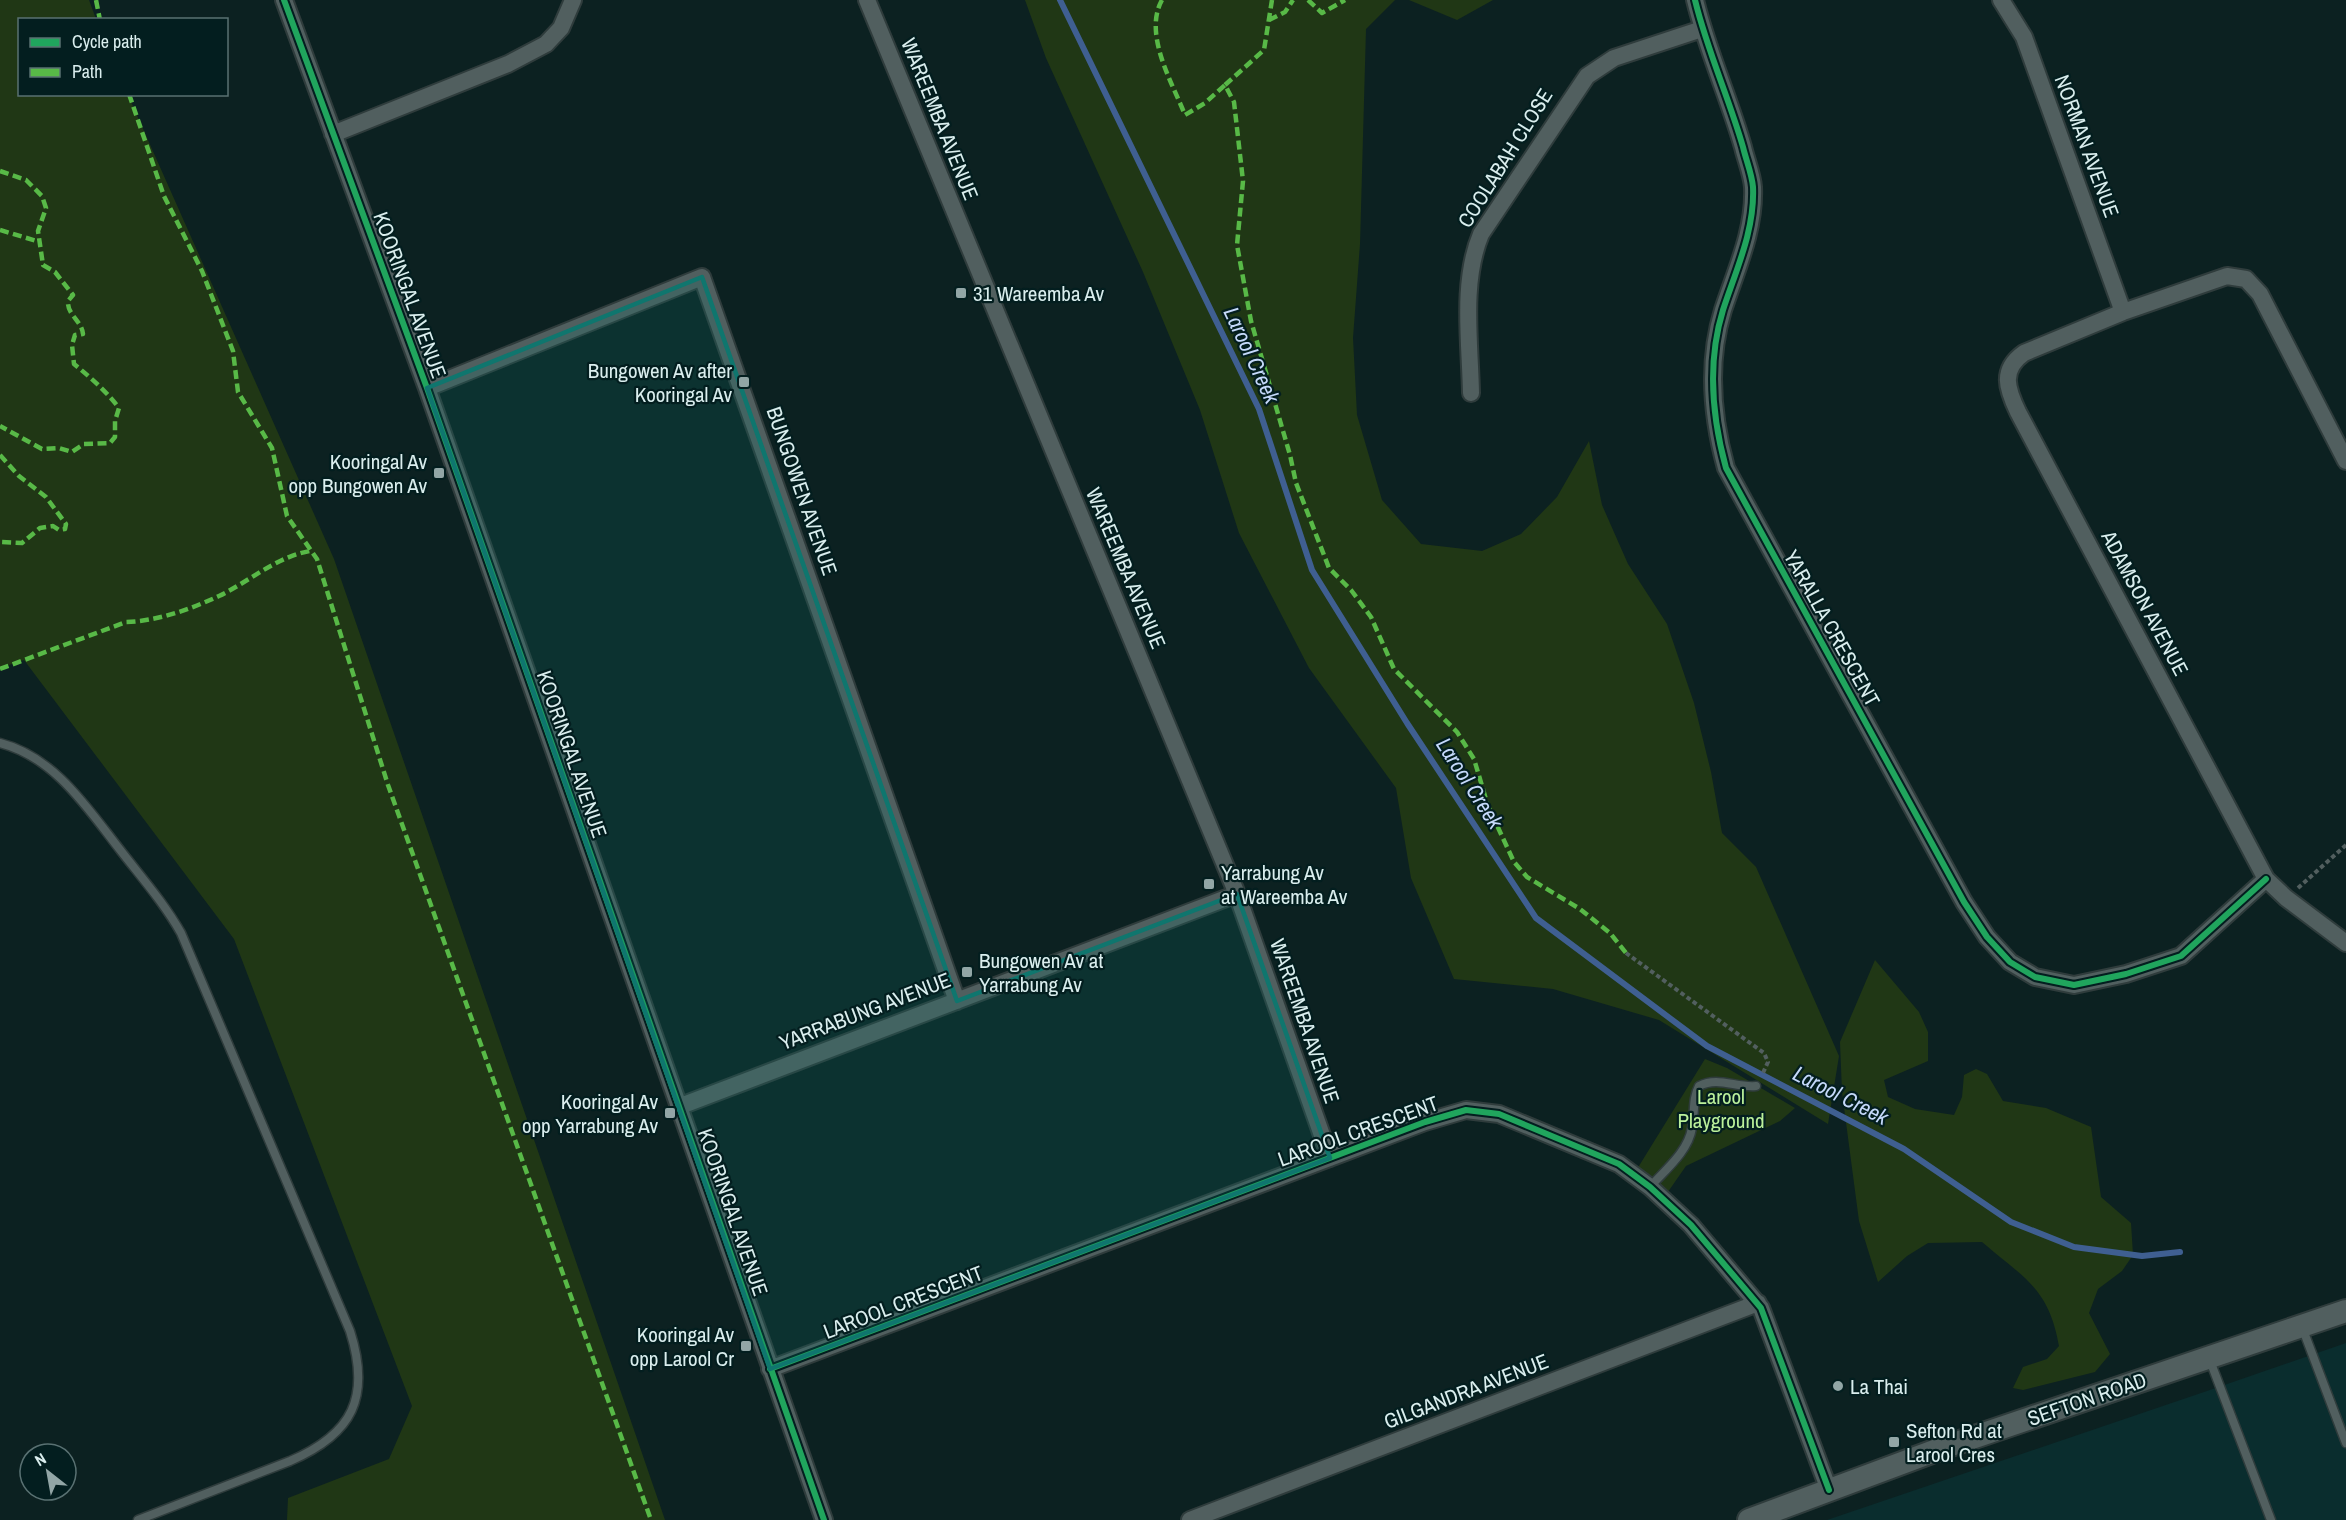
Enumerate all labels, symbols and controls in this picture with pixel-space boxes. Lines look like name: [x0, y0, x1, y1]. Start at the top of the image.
legend: [18, 18, 228, 96]
text: Cycle path: [72, 29, 142, 54]
street label: WAREEMBA AVENUE: [894, 34, 986, 204]
text: Path: [72, 59, 102, 84]
street label: NORMAN AVENUE: [2048, 71, 2126, 221]
street label: COOLABAH CLOSE: [1451, 83, 1559, 233]
street label: KOORINGAL AVENUE: [366, 208, 454, 382]
place label: 31 Wareemba Av: [973, 279, 1105, 308]
marker: 31 Wareemba Av: [954, 286, 968, 300]
water label: Larool Creek: [1217, 302, 1288, 409]
place label: Bungowen Av after Kooringal Av: [588, 356, 732, 409]
marker: Bungowen Av after Kooringal Av: [737, 375, 751, 389]
street label: BUNGOWEN AVENUE: [760, 403, 844, 579]
place label: Kooringal Av opp Bungowen Av: [288, 447, 427, 500]
marker: Kooringal Av opp Bungowen Av: [432, 466, 446, 480]
street label: WAREEMBA AVENUE: [1079, 483, 1173, 653]
street label: ADAMSON AVENUE: [2094, 524, 2195, 681]
street label: YARALLA CRESCENT: [1777, 545, 1887, 712]
street label: KOORINGAL AVENUE: [530, 666, 614, 842]
water label: Larool Creek: [1429, 732, 1511, 835]
place label: Yarrabung Av at Wareemba Av: [1221, 858, 1348, 911]
marker: Yarrabung Av at Wareemba Av: [1202, 877, 1216, 891]
street label: WAREEMBA AVENUE: [1263, 935, 1347, 1107]
place label: Bungowen Av at Yarrabung Av: [979, 946, 1103, 999]
street label: YARRABUNG AVENUE: [775, 965, 955, 1057]
marker: Bungowen Av at Yarrabung Av: [960, 965, 974, 979]
water label: Larool Creek: [1788, 1058, 1895, 1132]
park label: Larool Playground: [1677, 1082, 1765, 1135]
place label: Kooringal Av opp Yarrabung Av: [522, 1087, 658, 1140]
street label: LAROOL CRESCENT: [1274, 1088, 1443, 1173]
marker: Kooringal Av opp Yarrabung Av: [663, 1106, 677, 1120]
street label: KOORINGAL AVENUE: [691, 1124, 775, 1300]
street label: LAROOL CRESCENT: [819, 1258, 987, 1346]
place label: Kooringal Av opp Larool Cr: [630, 1320, 734, 1373]
marker: Kooringal Av opp Larool Cr: [739, 1339, 753, 1353]
street label: GILGANDRA AVENUE: [1380, 1346, 1552, 1436]
street label: SEFTON ROAD: [2024, 1365, 2150, 1433]
place label: La Thai: [1850, 1372, 1908, 1401]
marker: La Thai: [1831, 1379, 1845, 1393]
place label: Sefton Rd at Larool Cres: [1906, 1416, 2002, 1469]
marker: Sefton Rd at Larool Cres: [1887, 1435, 1901, 1449]
north arrow: [18, 1442, 78, 1502]
text: N: [31, 1447, 50, 1471]

